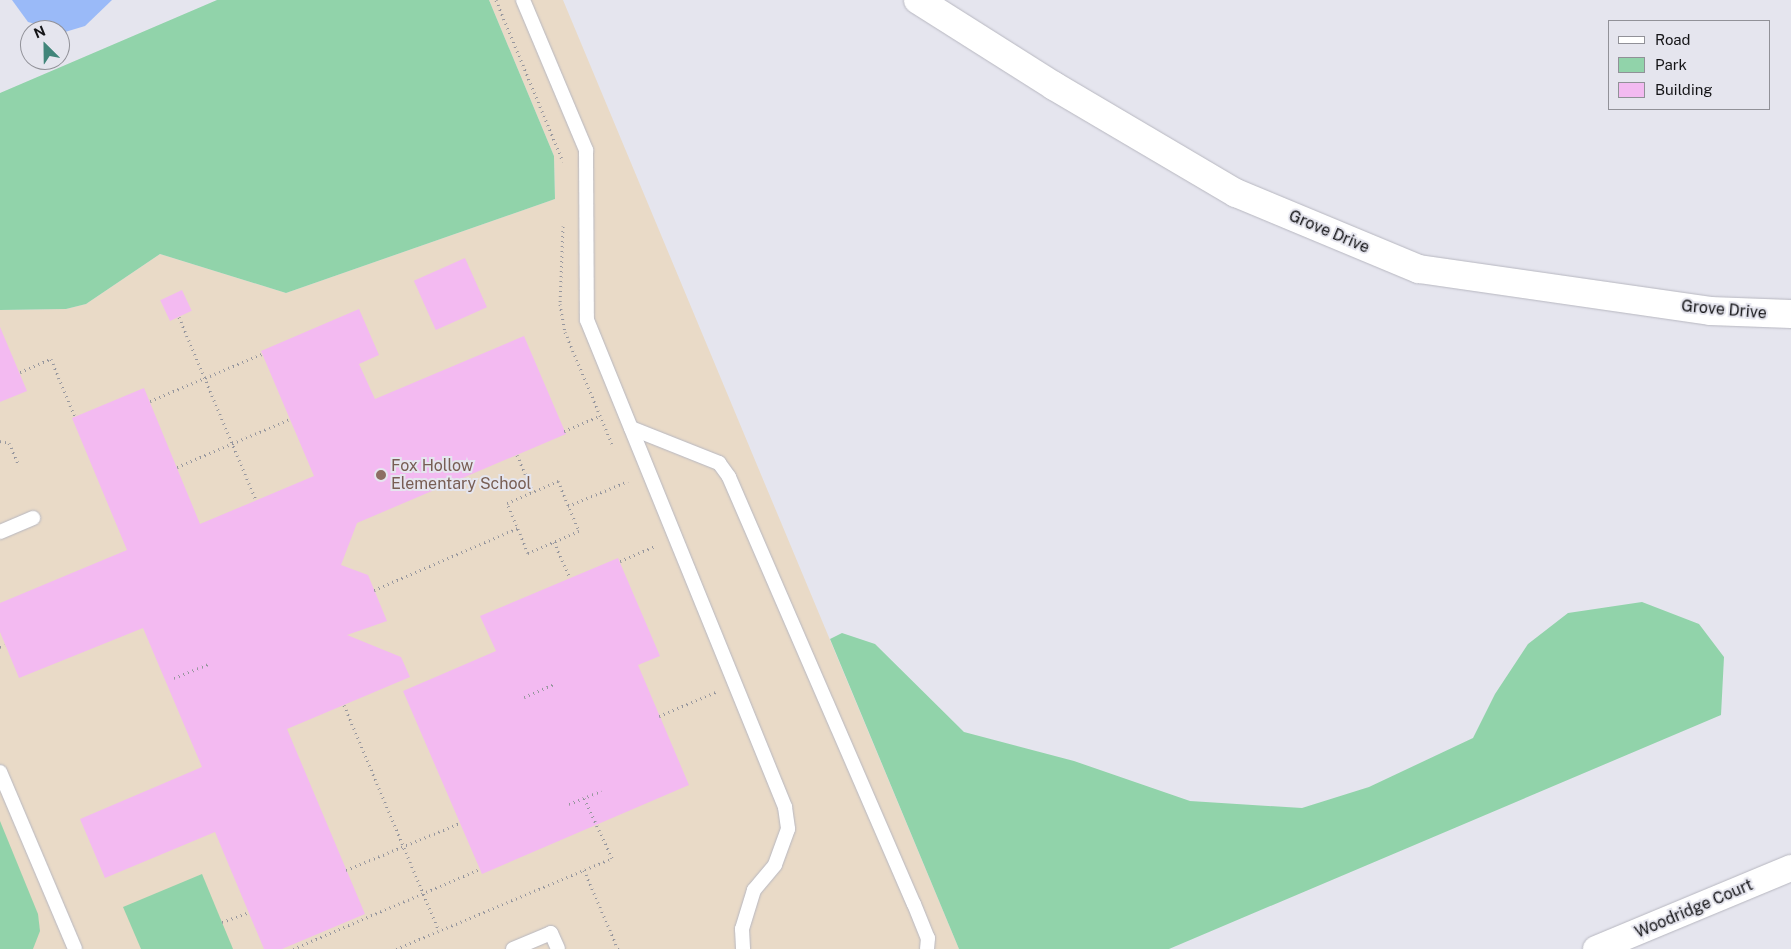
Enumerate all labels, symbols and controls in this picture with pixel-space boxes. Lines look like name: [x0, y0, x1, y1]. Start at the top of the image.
north arrow: [20, 20, 70, 70]
legend: [1608, 20, 1771, 110]
text: N: [31, 23, 48, 42]
text: Road: [1655, 31, 1691, 48]
text: Park: [1655, 56, 1687, 73]
text: Building: [1655, 81, 1713, 98]
street label: Grove Drive: [1286, 206, 1372, 258]
street label: Grove Drive: [1680, 297, 1768, 323]
place label: Fox Hollow Elementary School: [391, 456, 531, 494]
marker: Fox Hollow Elementary School: [375, 469, 387, 481]
street label: Woodridge Court: [1632, 875, 1756, 943]

